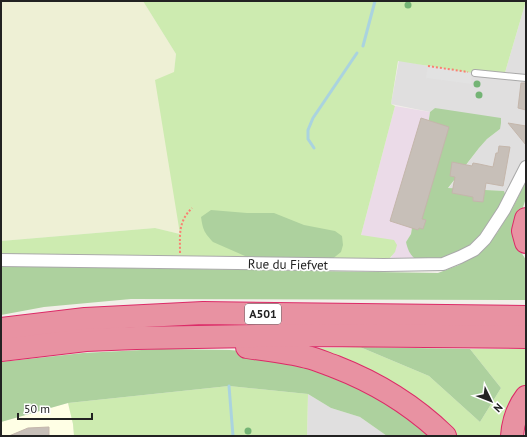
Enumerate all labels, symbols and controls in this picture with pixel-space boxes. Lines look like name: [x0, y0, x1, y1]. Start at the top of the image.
street label: Rue du Fiefvet: [248, 255, 329, 274]
road number: A501: [245, 304, 281, 324]
north arrow: [471, 381, 511, 421]
scale bar: [18, 395, 92, 421]
text: N: [491, 400, 506, 415]
text: 50 m: [24, 401, 50, 416]

